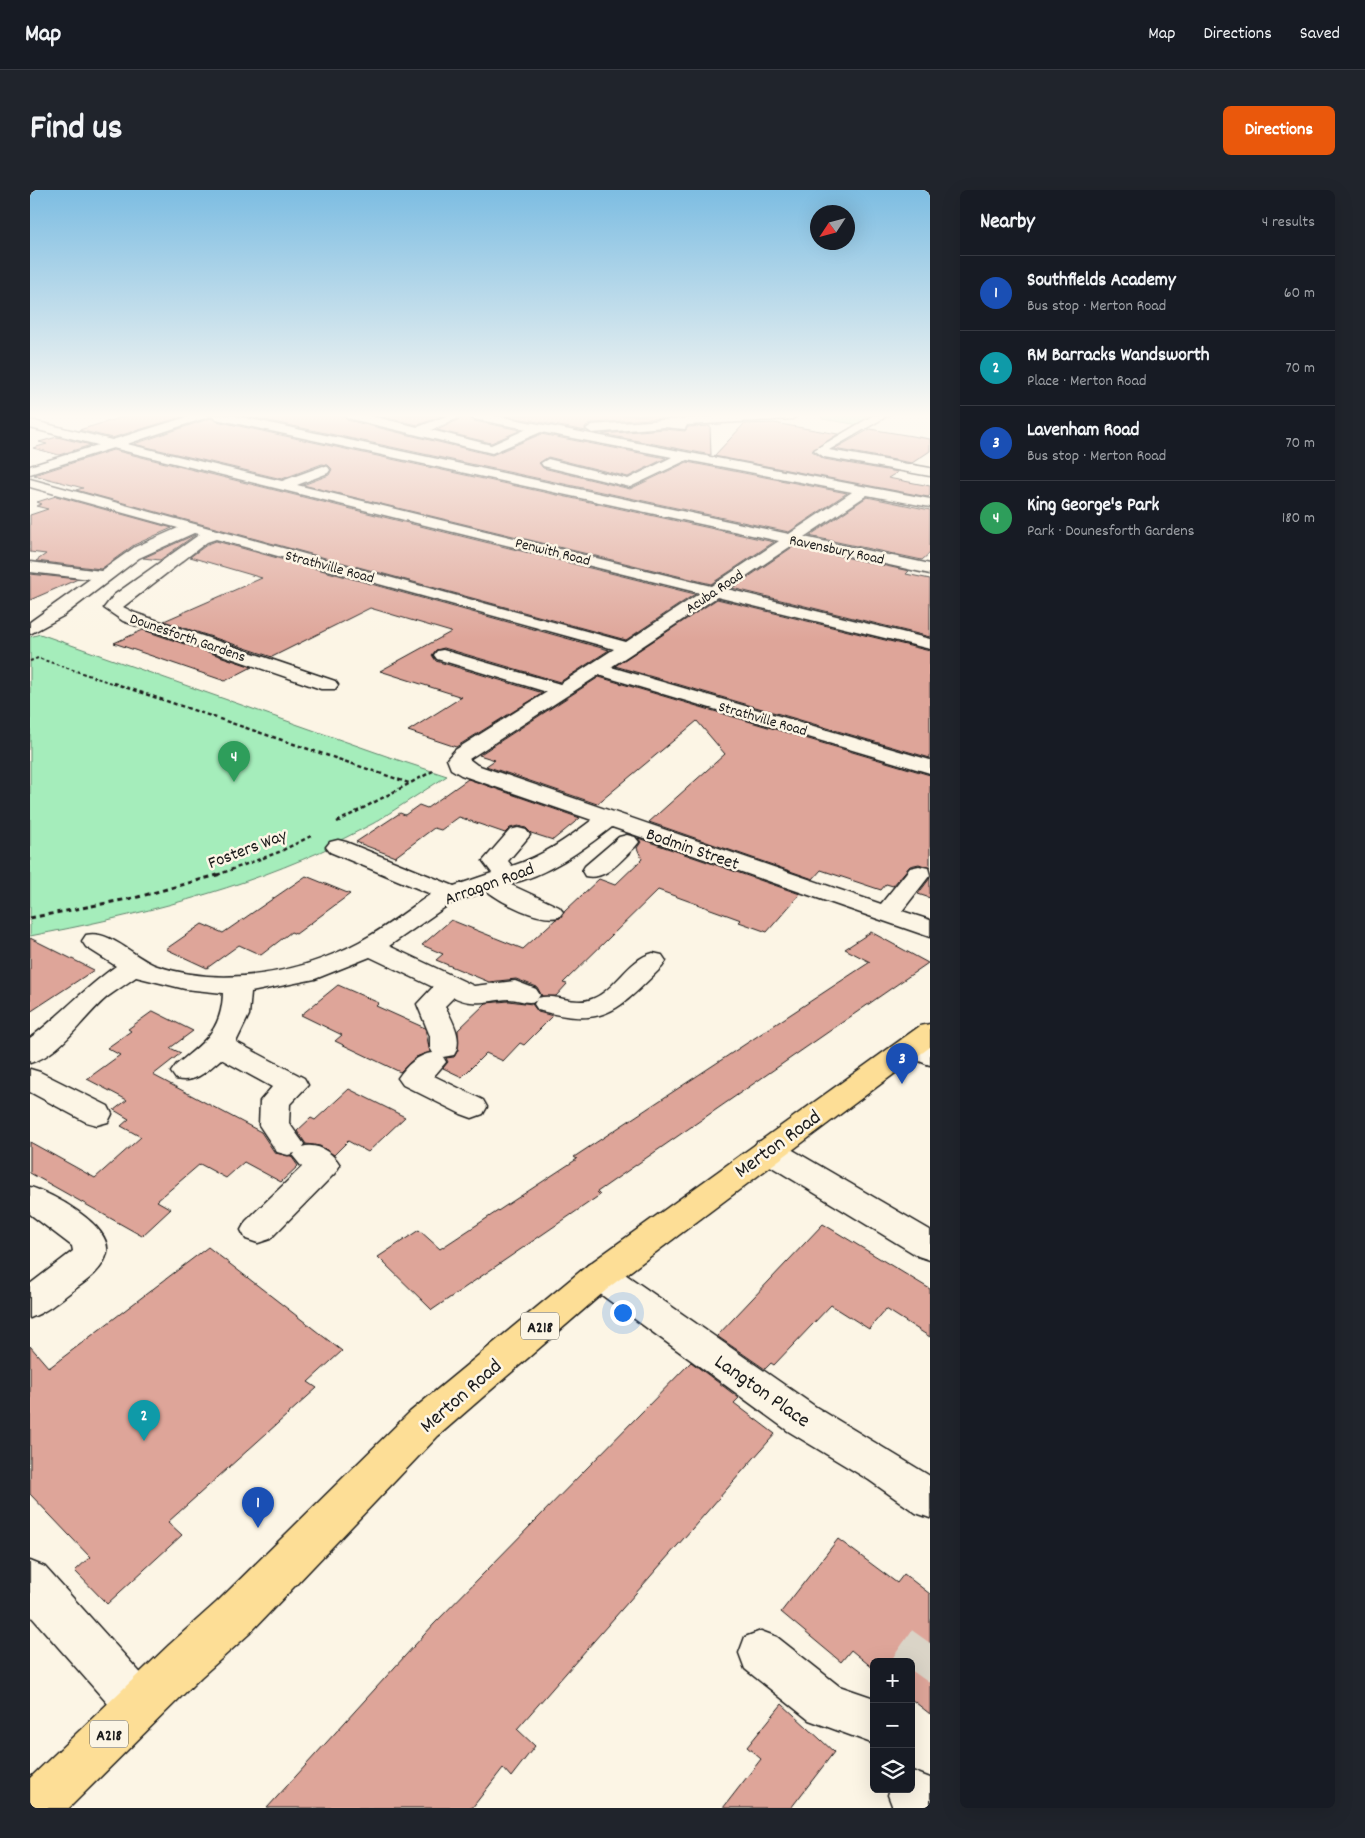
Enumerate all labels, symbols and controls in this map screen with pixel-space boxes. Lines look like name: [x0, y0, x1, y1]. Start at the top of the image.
text: Map: [25, 18, 61, 52]
text: Map: [1148, 22, 1175, 47]
text: Directions: [1203, 22, 1272, 47]
text: Saved: [1300, 22, 1340, 47]
text: Find us: [30, 105, 122, 155]
button: Directions: [1223, 106, 1335, 155]
north arrow: [810, 205, 855, 250]
text: Nearby: [980, 208, 1035, 238]
text: 4 results: [1262, 211, 1315, 234]
text: Southfields Academy: [1027, 268, 1176, 295]
text: 1: [994, 282, 998, 305]
text: 60 m: [1284, 282, 1315, 305]
text: Bus stop · Merton Road: [1027, 295, 1166, 318]
text: RM Barracks Wandsworth: [1027, 343, 1209, 370]
text: 2: [993, 357, 1000, 380]
text: 70 m: [1285, 357, 1315, 380]
text: Place · Merton Road: [1027, 370, 1146, 393]
text: Lavenham Road: [1027, 418, 1139, 445]
text: 3: [992, 432, 1000, 455]
text: 70 m: [1285, 432, 1315, 455]
text: Bus stop · Merton Road: [1027, 445, 1166, 468]
text: King George's Park: [1027, 493, 1159, 520]
text: 4: [993, 507, 999, 530]
text: 180 m: [1282, 507, 1315, 530]
text: Park · Dounesforth Gardens: [1027, 520, 1194, 543]
street label: Ravensbury Road: [787, 530, 886, 572]
street label: Penwith Road: [513, 533, 592, 573]
street label: Strathville Road: [282, 545, 376, 590]
street label: Acuba Road: [682, 565, 749, 620]
street label: Dounesforth Gardens: [126, 609, 248, 669]
street label: Strathville Road: [715, 697, 809, 743]
pin: 4: [218, 741, 250, 782]
street label: Bodmin Street: [642, 823, 742, 878]
street label: Fosters Way: [205, 824, 292, 877]
street label: Arragon Road: [442, 858, 538, 913]
pin: 3: [886, 1043, 918, 1084]
street label: Merton Road: [729, 1104, 828, 1187]
your location: [610, 1300, 636, 1326]
road number: A218: [521, 1312, 559, 1340]
street label: Langton Place: [707, 1348, 815, 1437]
street label: Merton Road: [414, 1353, 510, 1441]
pin: 2: [128, 1400, 160, 1441]
pin: 1: [242, 1487, 274, 1528]
map controls: [870, 1658, 915, 1793]
button: +: [870, 1658, 915, 1703]
button: −: [870, 1703, 915, 1748]
road number: A218: [90, 1720, 128, 1748]
button: layers: [870, 1748, 915, 1793]

